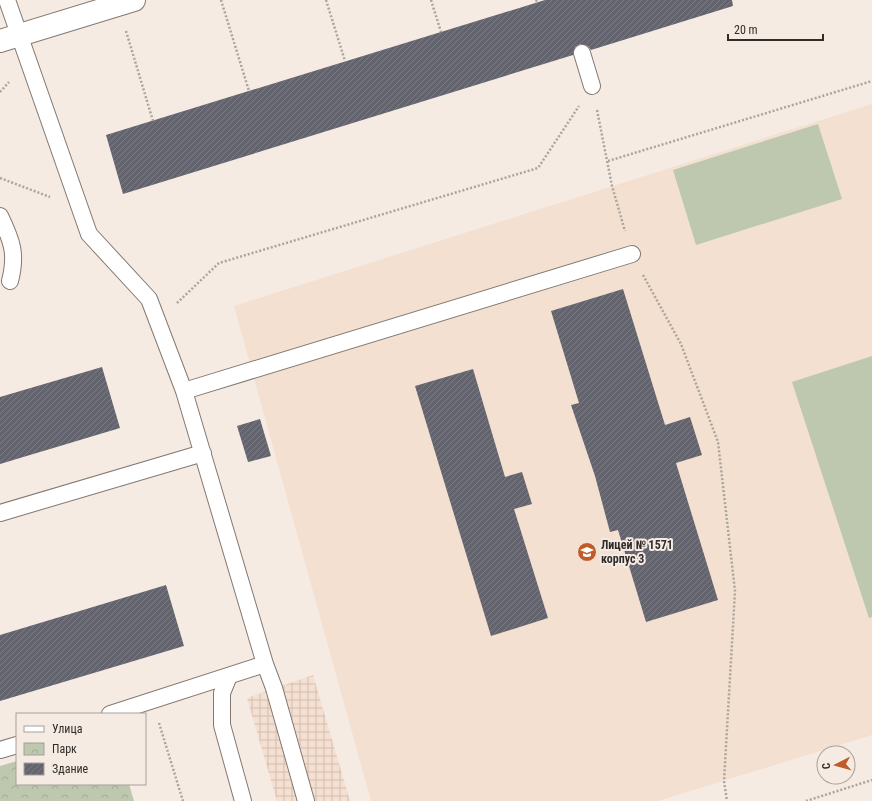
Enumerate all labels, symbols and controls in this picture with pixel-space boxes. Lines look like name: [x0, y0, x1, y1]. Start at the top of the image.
scale bar: [728, 16, 823, 42]
text: 20 m: [734, 23, 758, 37]
place label: Лицей № 1571 корпус 3: [601, 538, 673, 566]
school or university icon: Лицей № 1571 корпус 3: [576, 541, 598, 563]
legend: [16, 713, 146, 785]
text: Улица: [52, 722, 83, 736]
text: Парк: [52, 742, 77, 756]
north arrow: [816, 745, 856, 785]
text: Здание: [52, 762, 89, 776]
text: С: [820, 762, 833, 770]

